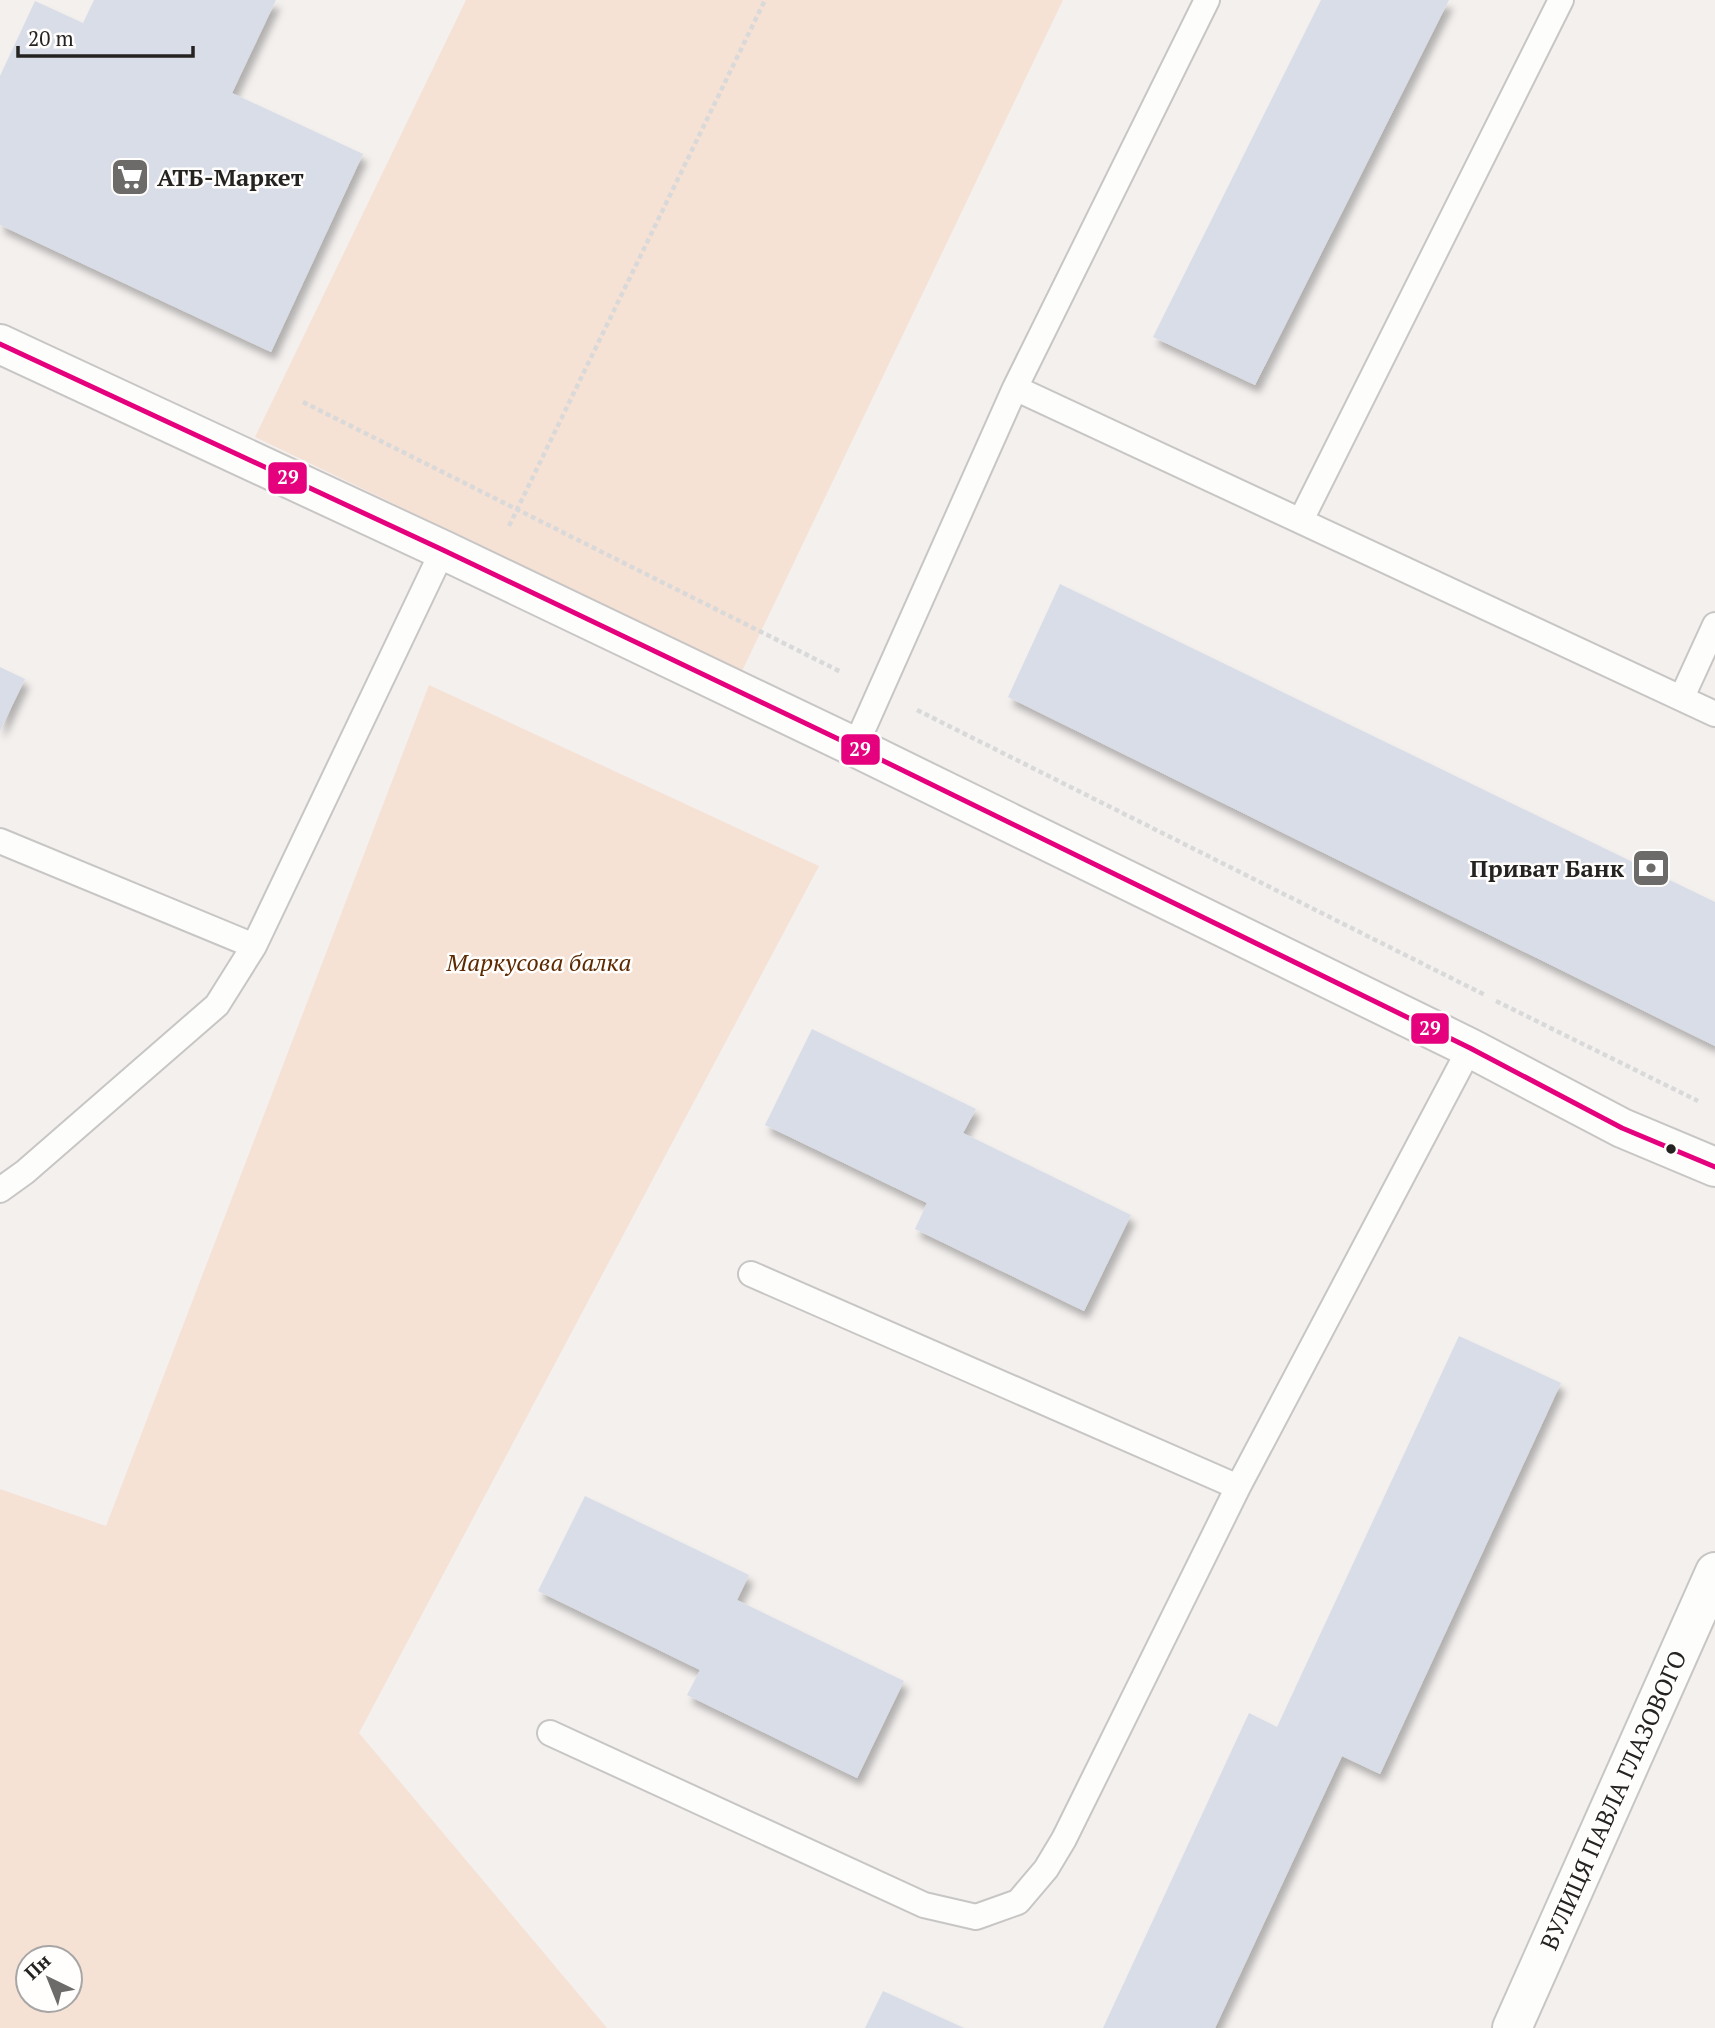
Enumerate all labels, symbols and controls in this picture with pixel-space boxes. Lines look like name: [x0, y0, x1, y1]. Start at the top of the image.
scale bar: [18, 14, 192, 58]
text: 20 m: [28, 24, 74, 52]
supermarket icon: АТБ-Маркет: [109, 156, 151, 198]
place label: АТБ-Маркет: [157, 161, 304, 193]
line badge: 29: [267, 461, 308, 495]
text: 29: [277, 464, 299, 489]
line badge: 29: [840, 733, 881, 766]
text: 29: [849, 736, 871, 761]
bank icon: Приват Банк: [1630, 847, 1672, 889]
place label: Приват Банк: [1470, 852, 1625, 884]
park label: Маркусова балка: [446, 946, 631, 978]
line badge: 29: [1410, 1012, 1450, 1045]
text: 29: [1419, 1015, 1441, 1040]
unlabelled marker: [1664, 1142, 1678, 1156]
street label: ВУЛИЦЯ ПАВЛА ГЛАЗОВОГО: [1532, 1645, 1694, 1955]
north arrow: [14, 1944, 84, 2014]
text: Пн: [19, 1948, 56, 1985]

